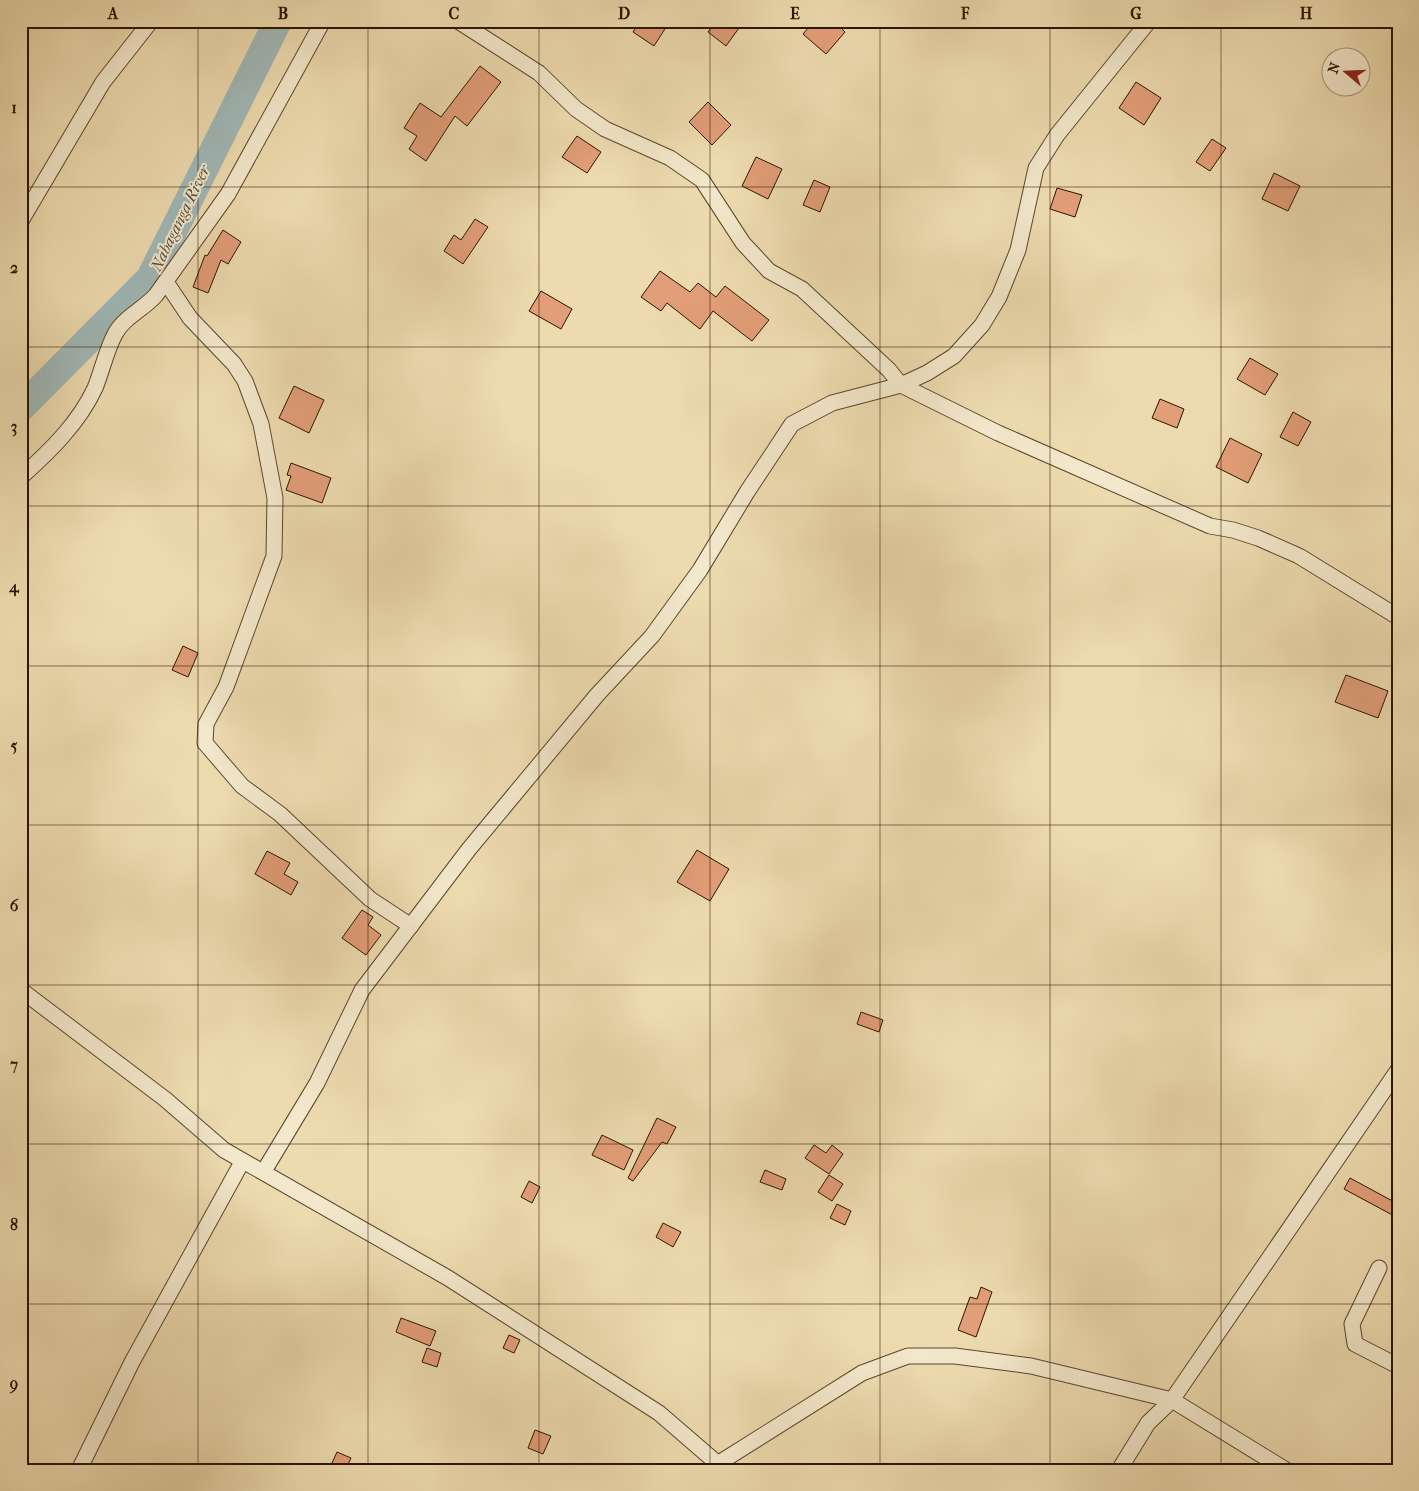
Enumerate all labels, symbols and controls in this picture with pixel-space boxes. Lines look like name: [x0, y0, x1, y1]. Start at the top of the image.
text: A: [107, 4, 119, 23]
text: B: [278, 4, 288, 23]
text: C: [449, 4, 460, 23]
text: D: [618, 4, 630, 23]
text: E: [790, 4, 800, 23]
text: F: [960, 4, 970, 23]
text: G: [1130, 4, 1142, 23]
text: H: [1300, 4, 1313, 23]
north arrow: [1322, 48, 1372, 98]
text: N: [1324, 60, 1344, 76]
text: 1: [11, 98, 17, 117]
water label: Nabaganga River: [146, 160, 215, 275]
text: 2: [10, 258, 18, 277]
text: 3: [11, 417, 17, 437]
text: 4: [8, 577, 20, 597]
text: 5: [11, 736, 18, 755]
text: 6: [10, 896, 19, 915]
text: 7: [9, 1055, 18, 1074]
text: 8: [10, 1215, 18, 1234]
text: 9: [9, 1374, 18, 1394]

